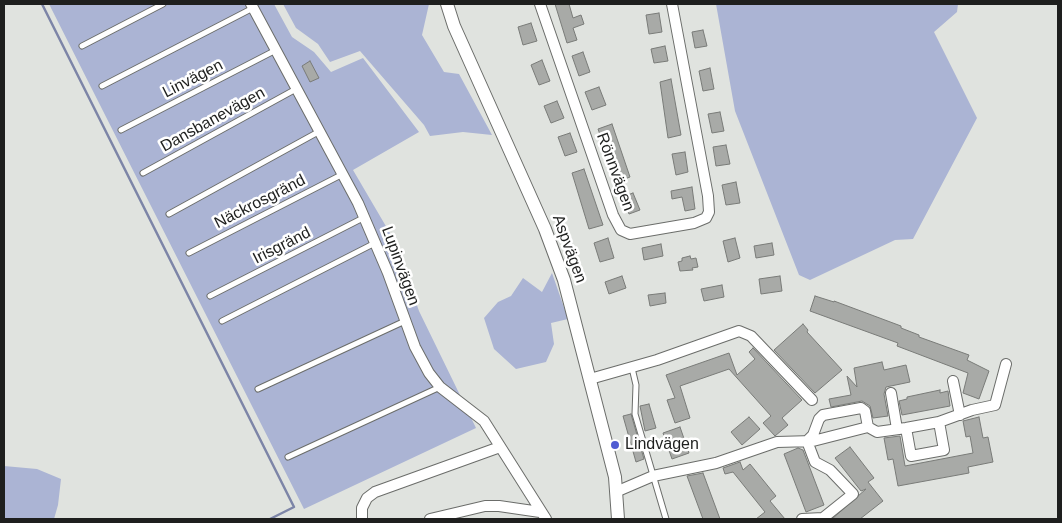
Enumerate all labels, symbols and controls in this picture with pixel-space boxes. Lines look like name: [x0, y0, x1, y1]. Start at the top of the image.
street label: Linvägen: [160, 56, 226, 102]
street label: Dansbanevägen: [157, 83, 269, 157]
street label: Rönnvägen: [592, 130, 638, 214]
street label: Näckrosgränd: [211, 171, 309, 233]
street label: Aspvägen: [548, 212, 590, 286]
street label: Irisgränd: [250, 223, 314, 269]
street label: Lupinvägen: [377, 224, 423, 308]
place label: Lindvägen: [625, 435, 699, 455]
marker: Lindvägen: [609, 439, 621, 451]

